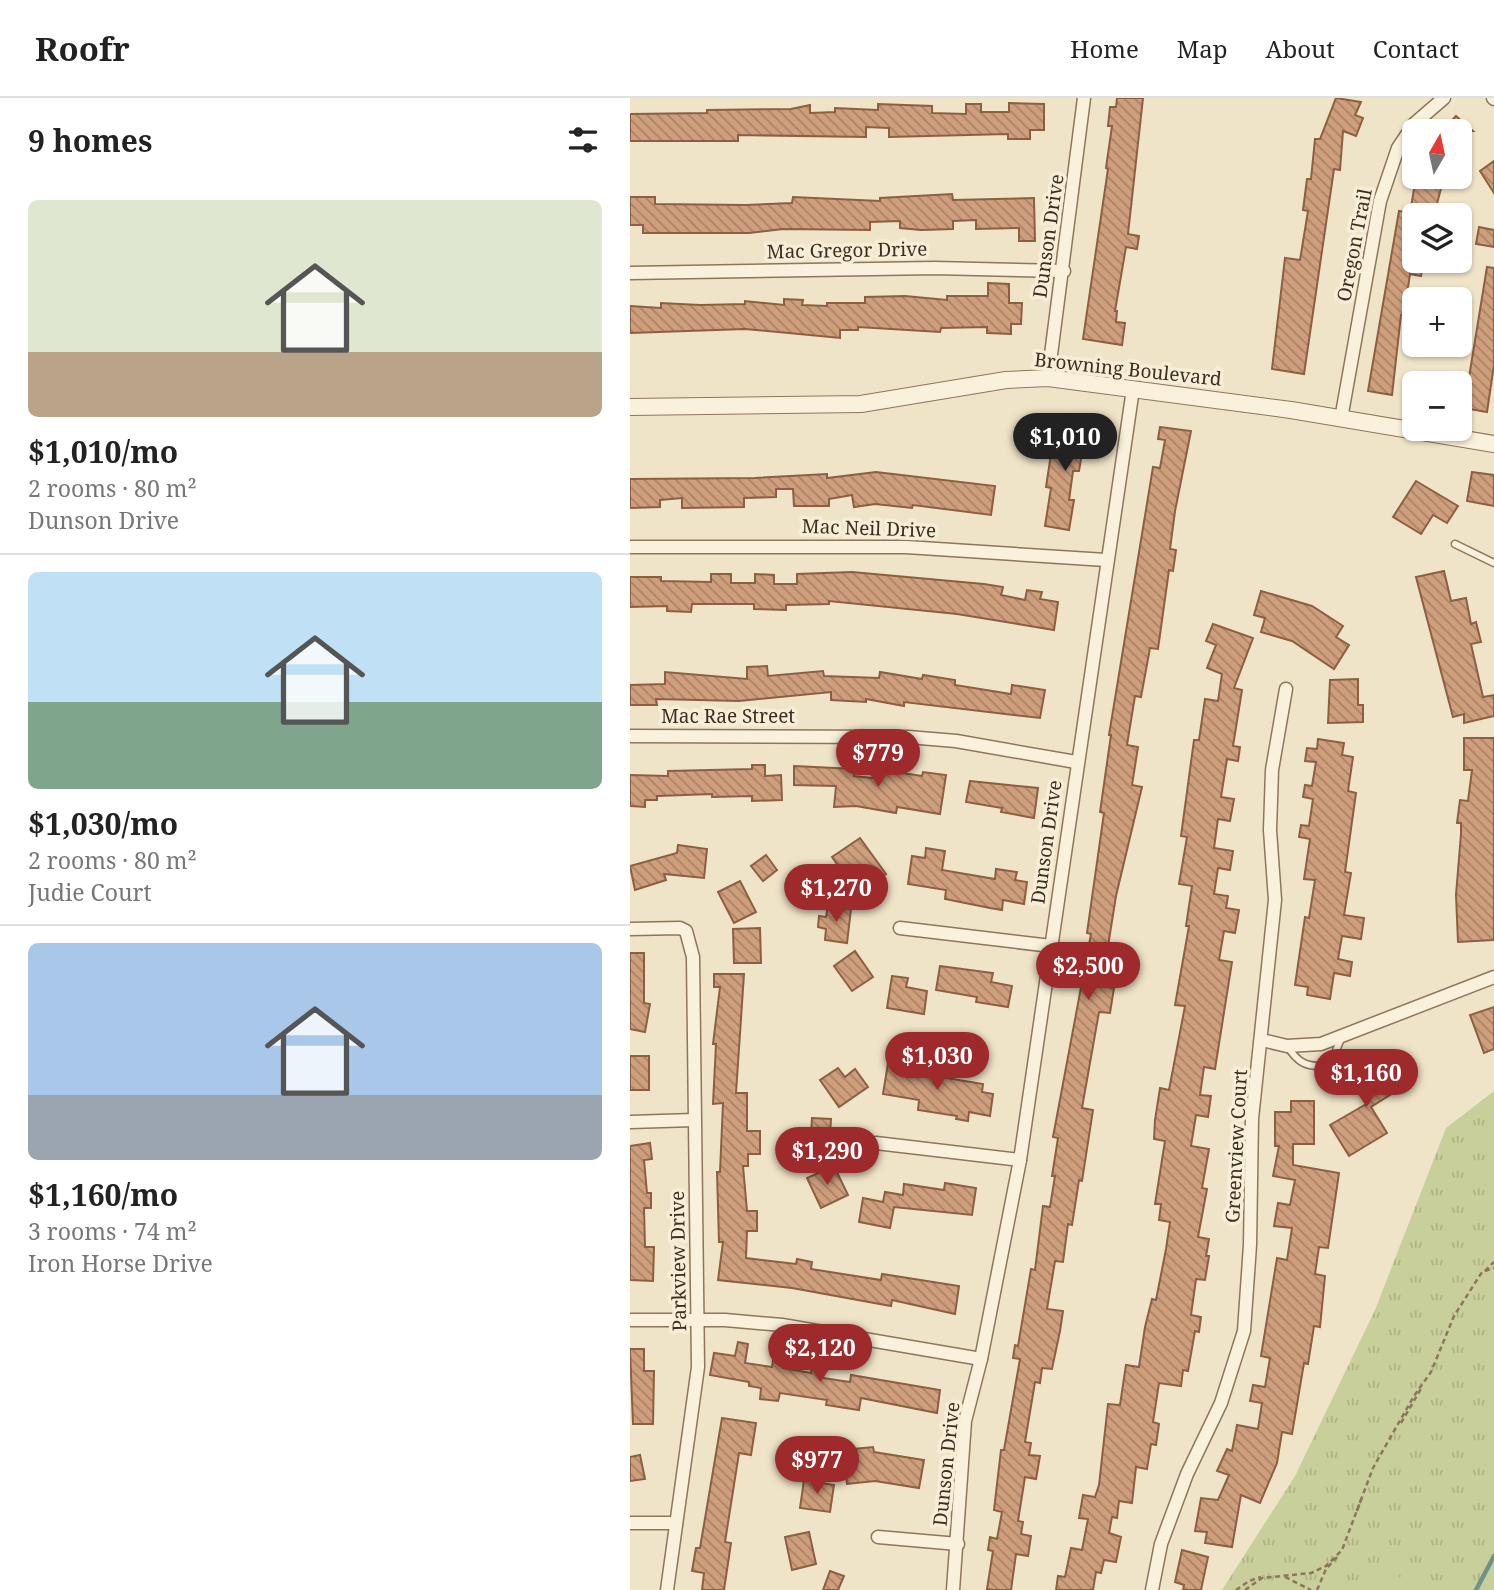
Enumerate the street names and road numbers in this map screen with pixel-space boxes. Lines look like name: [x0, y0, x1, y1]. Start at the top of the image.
street label: Dunson Drive: [1026, 172, 1070, 300]
street label: Oregon Trail: [1330, 186, 1378, 304]
street label: Mac Gregor Drive: [766, 236, 928, 264]
street label: Browning Boulevard: [1033, 346, 1223, 392]
street label: Mac Neil Drive: [801, 513, 937, 543]
street label: Mac Rae Street: [661, 703, 795, 729]
street label: Dunson Drive: [1024, 778, 1068, 906]
street label: Greenview Court: [1219, 1068, 1253, 1224]
street label: Parkview Drive: [664, 1190, 692, 1332]
street label: Dunson Drive: [927, 1401, 965, 1527]

